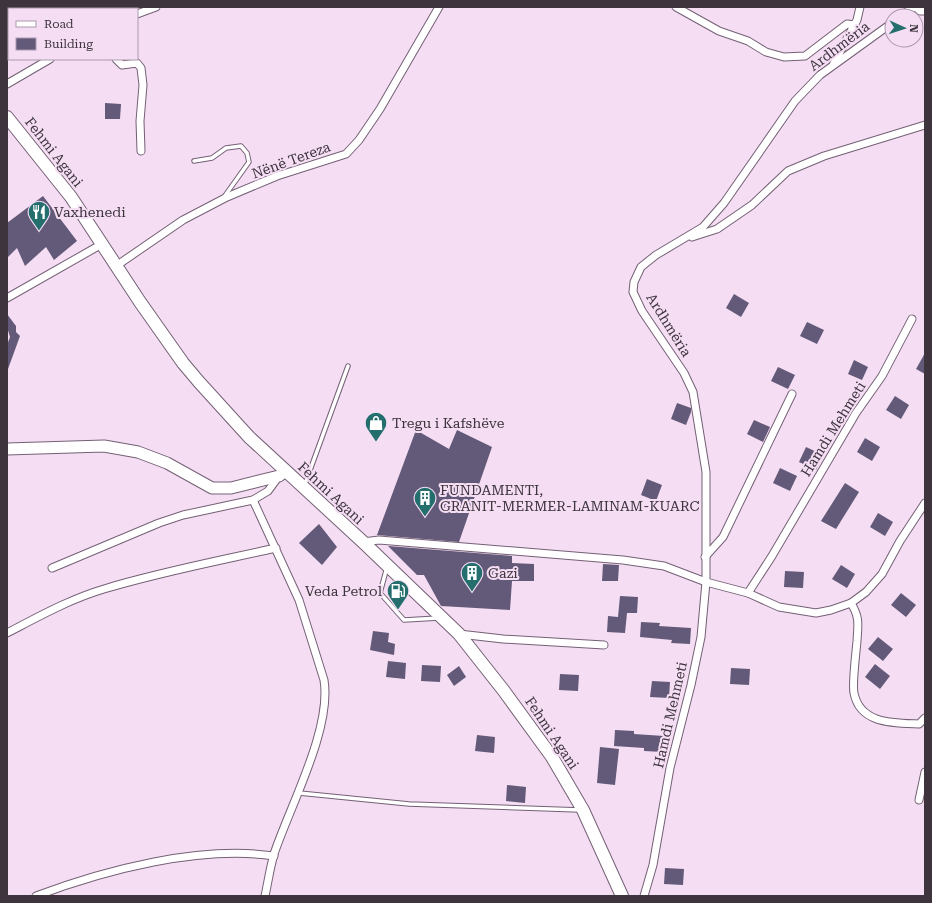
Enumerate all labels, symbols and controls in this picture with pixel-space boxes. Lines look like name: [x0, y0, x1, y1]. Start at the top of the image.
legend: [8, 8, 138, 60]
north arrow: [884, 8, 924, 48]
text: Road: [44, 17, 74, 31]
street label: Ardhmëria: [806, 18, 873, 74]
text: N: [907, 24, 920, 34]
text: Building: [44, 37, 93, 51]
street label: Fehmi Agani: [22, 114, 86, 190]
street label: Nënë Tereza: [249, 138, 333, 182]
restaurant icon: Vaxhenedi: [26, 199, 52, 232]
place label: Vaxhenedi: [54, 204, 126, 220]
street label: Ardhmëria: [643, 290, 695, 360]
street label: Hamdi Mehmeti: [797, 378, 869, 479]
shop icon: Tregu i Kafshëve: [363, 410, 389, 443]
place label: Tregu i Kafshëve: [392, 415, 505, 431]
street label: Fehmi Agani: [295, 459, 368, 528]
place label: FUNDAMENTI, GRANIT-MERMER-LAMINAM-KUARC: [440, 482, 700, 514]
building icon: FUNDAMENTI, GRANIT-MERMER-LAMINAM-KUARC: [412, 485, 438, 518]
building icon: Gazi: [459, 560, 485, 593]
place label: Gazi: [488, 565, 518, 581]
fuel station icon: Veda Petrol: [385, 578, 411, 611]
place label: Veda Petrol: [305, 583, 383, 599]
street label: Hamdi Mehmeti: [650, 660, 690, 770]
street label: Fehmi Agani: [522, 694, 582, 773]

